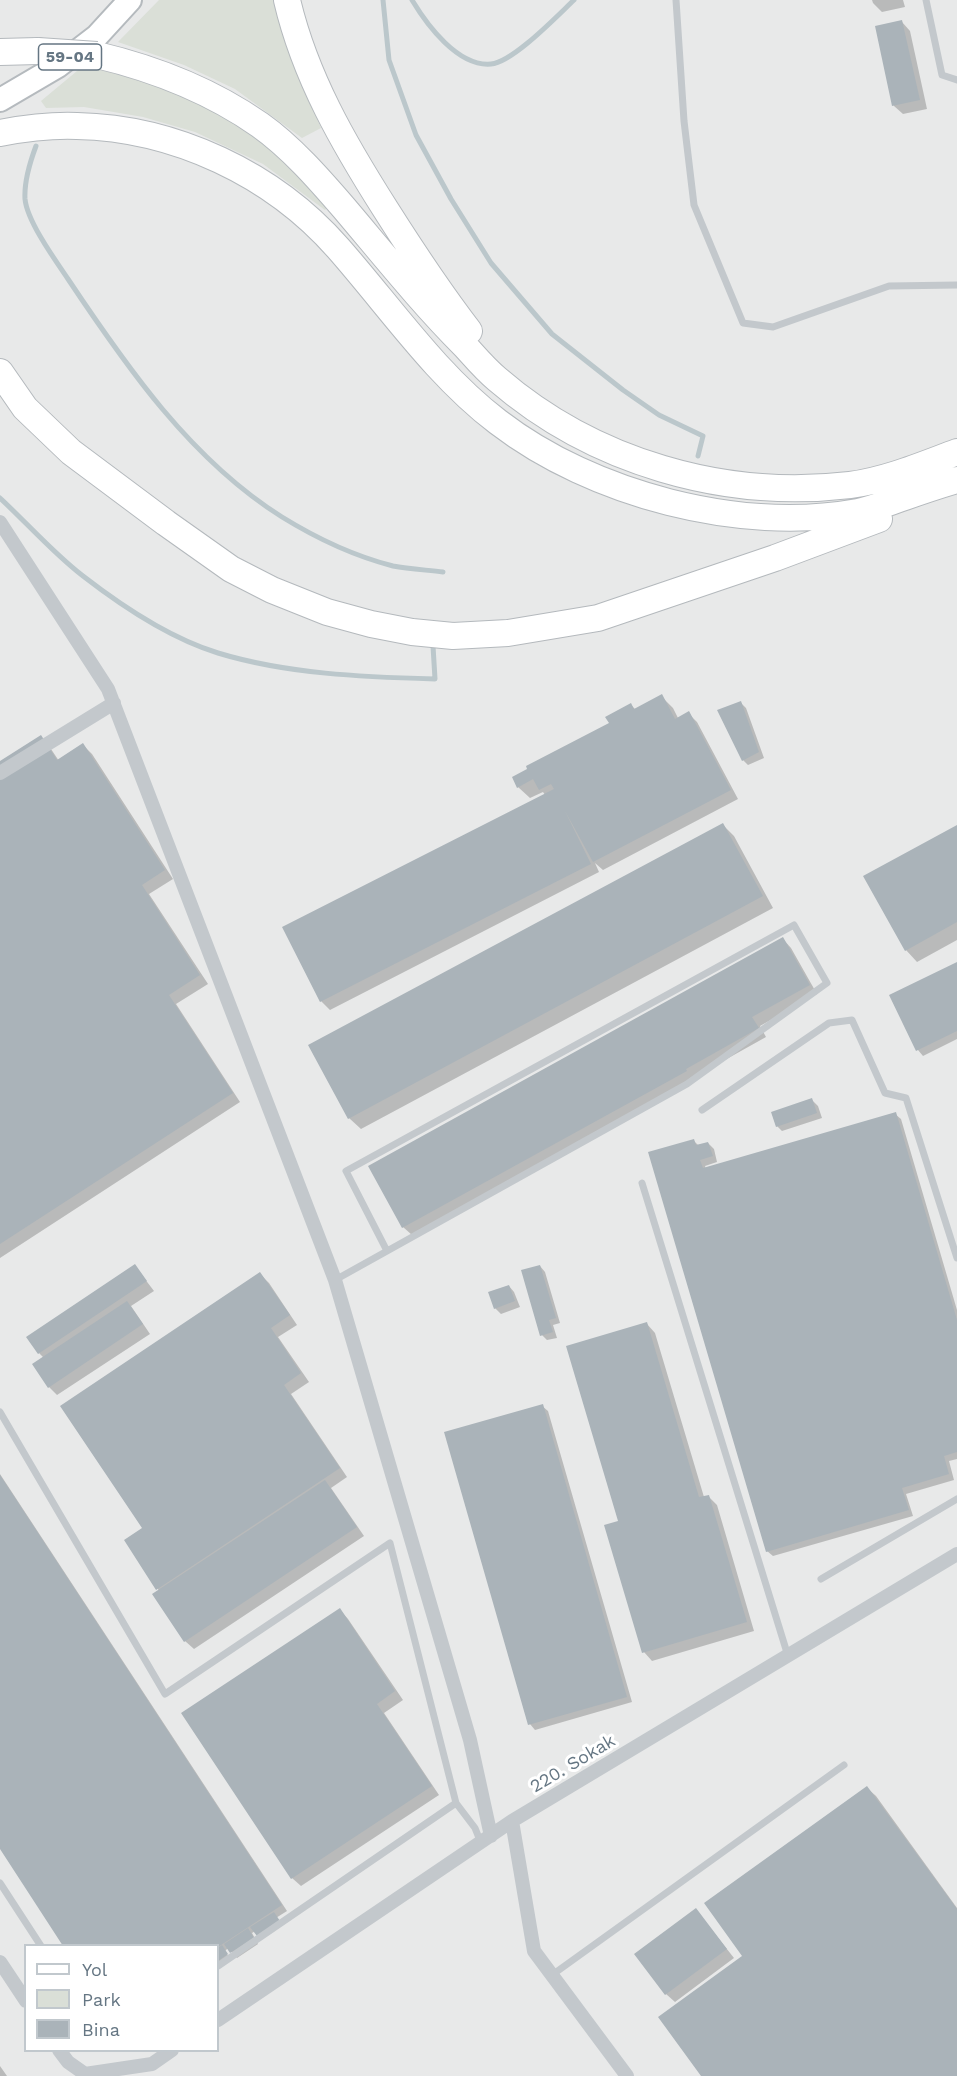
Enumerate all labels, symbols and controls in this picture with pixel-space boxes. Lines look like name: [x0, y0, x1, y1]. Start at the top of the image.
road number: 59-04: [38, 44, 101, 70]
street label: 220. Sokak: [527, 1730, 619, 1798]
legend: [24, 1944, 219, 2052]
text: Yol: [82, 1959, 107, 1980]
text: Park: [82, 1989, 121, 2010]
text: Bina: [82, 2019, 120, 2040]

